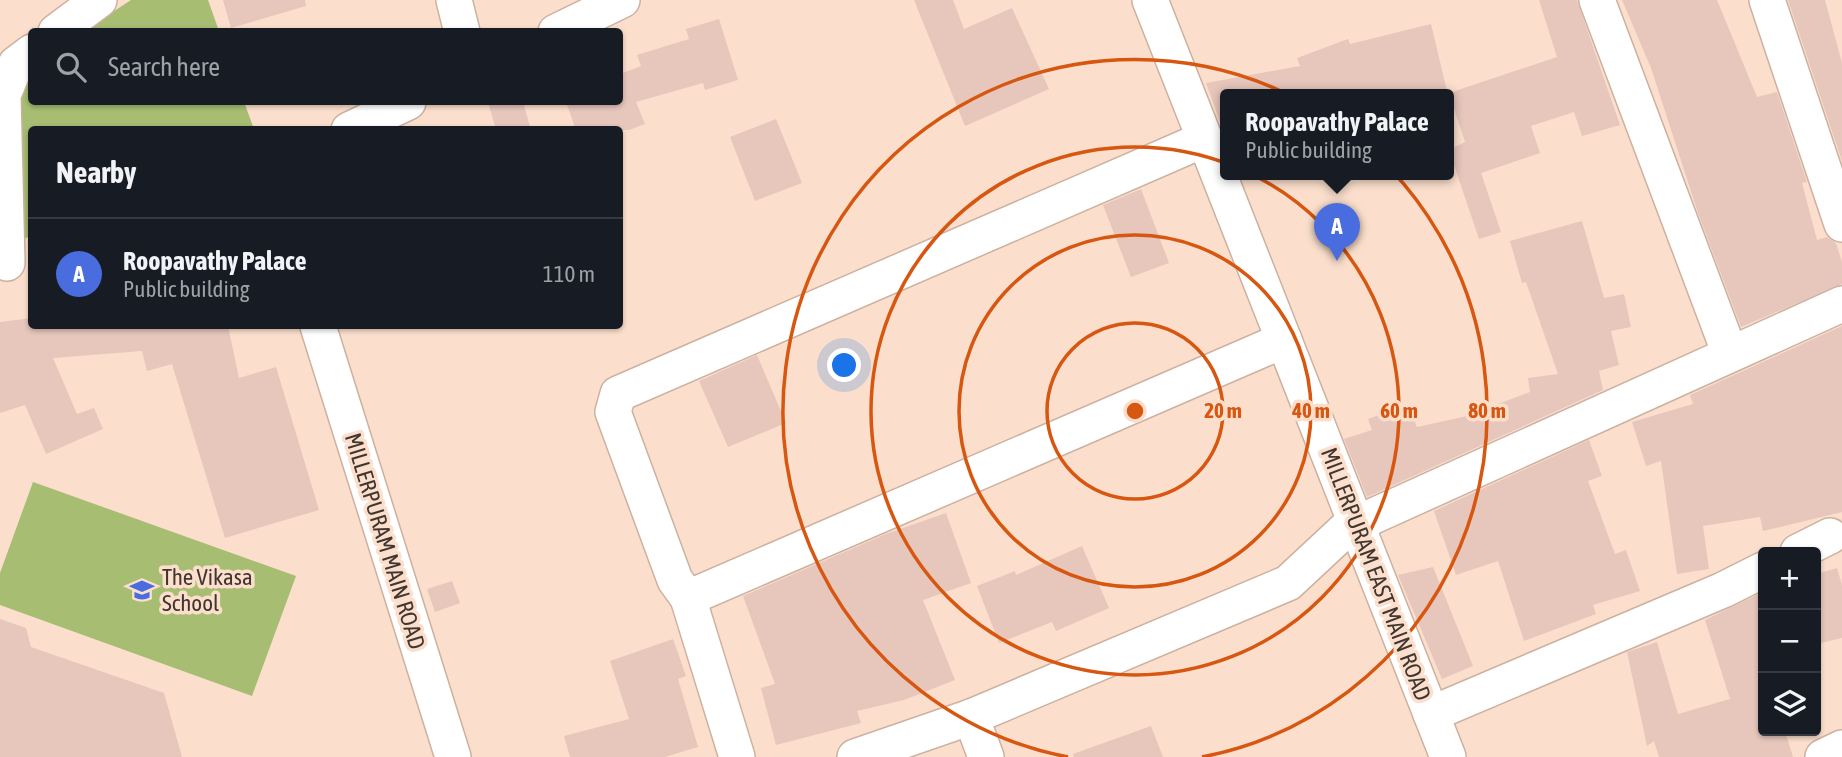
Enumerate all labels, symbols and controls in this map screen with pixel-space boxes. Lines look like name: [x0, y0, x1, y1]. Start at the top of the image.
search box: [28, 28, 623, 105]
icon: search: [52, 48, 90, 86]
text: Search here: [108, 52, 220, 82]
popup: [1220, 89, 1454, 180]
text: Roopavathy Palace: [1245, 107, 1429, 137]
text: Public building: [1245, 137, 1372, 163]
text: Nearby: [56, 155, 136, 189]
pin: A: [1314, 203, 1360, 261]
text: Roopavathy Palace: [123, 246, 306, 276]
text: A: [73, 261, 85, 287]
text: 110 m: [543, 261, 595, 287]
text: Public building: [123, 276, 250, 302]
your location: [827, 348, 861, 382]
text: 20 m: [1204, 398, 1242, 422]
text: 40 m: [1291, 398, 1330, 422]
text: 60 m: [1380, 398, 1418, 422]
text: 80 m: [1468, 398, 1506, 422]
centre of rings: [1123, 399, 1147, 423]
street label: MILLERPURAM MAIN ROAD: [340, 430, 430, 652]
street label: MILLERPURAM EAST MAIN ROAD: [1316, 444, 1436, 704]
map controls: [1758, 547, 1821, 736]
button: +: [1758, 547, 1821, 610]
place label: The Vikasa School: [162, 564, 253, 616]
school or university icon: The Vikasa School: [128, 576, 156, 604]
button: −: [1758, 610, 1821, 673]
button: layers: [1758, 673, 1821, 736]

